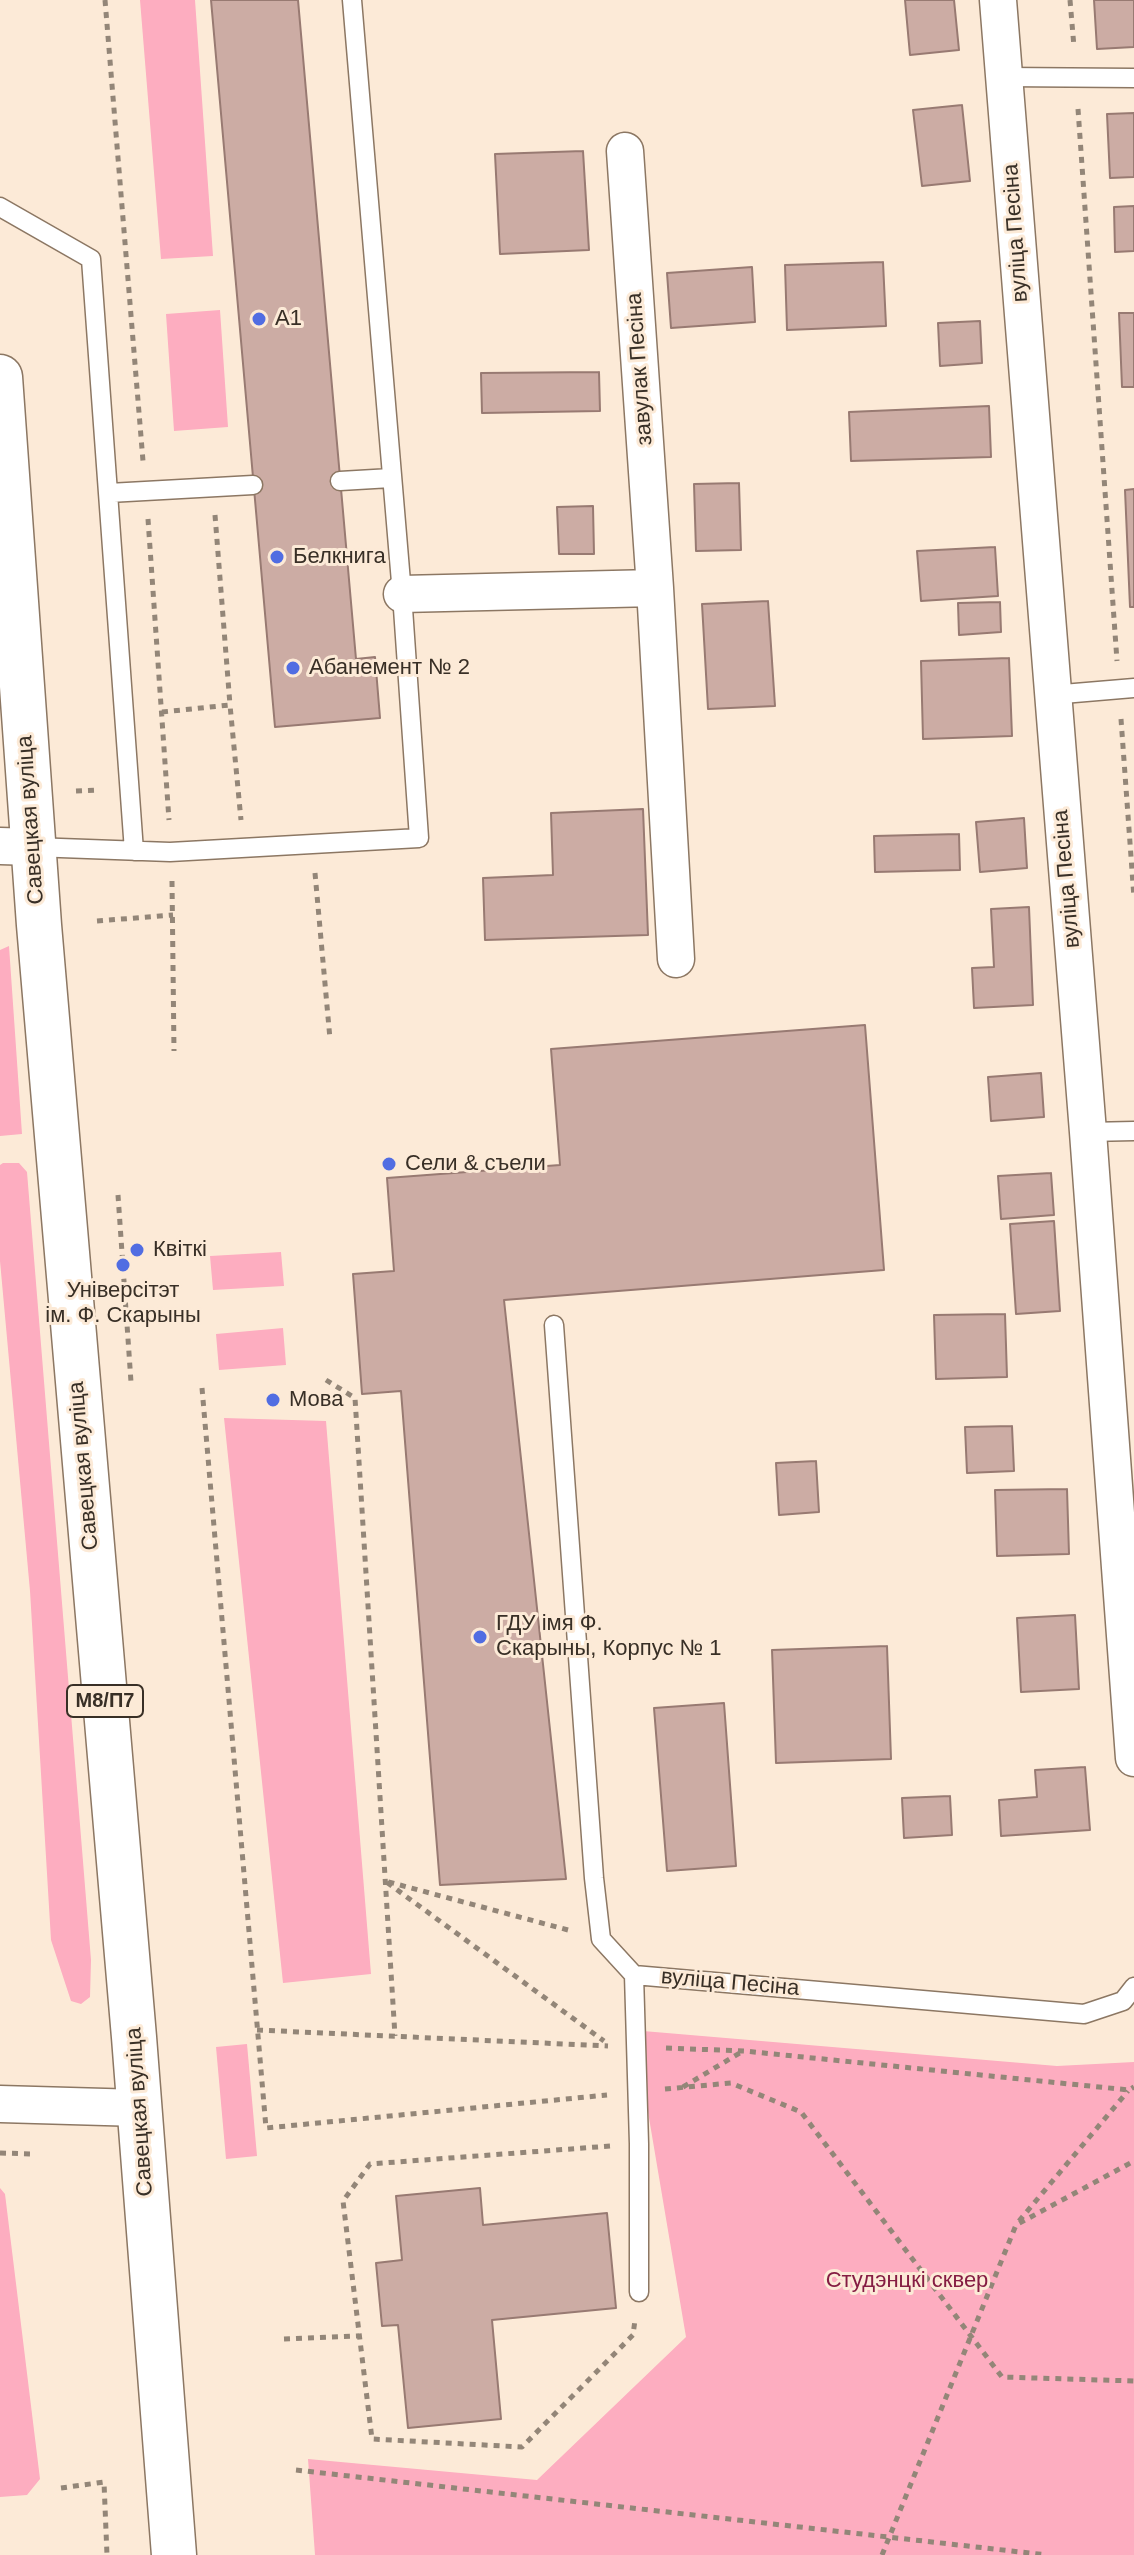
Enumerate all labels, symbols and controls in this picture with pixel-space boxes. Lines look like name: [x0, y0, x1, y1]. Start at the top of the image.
street label: вуліца Песіна: [998, 163, 1034, 303]
street label: завулак Песіна: [621, 292, 659, 446]
place label: A1: [275, 306, 302, 332]
marker: A1: [250, 310, 268, 328]
place label: Белкнига: [293, 544, 386, 570]
marker: Белкнига: [268, 548, 286, 566]
place label: Абанемент № 2: [309, 655, 470, 681]
marker: Абанемент № 2: [284, 659, 302, 677]
street label: Савецкая вуліца: [12, 735, 50, 905]
street label: вуліца Песіна: [1048, 809, 1086, 949]
place label: Сели & съели: [405, 1151, 546, 1177]
marker: Сели & съели: [380, 1155, 398, 1173]
place label: Квіткі: [153, 1237, 207, 1263]
marker: Квіткі: [128, 1241, 146, 1259]
marker: Універсітэт ім. Ф. Скарыны: [114, 1256, 132, 1274]
place label: Універсітэт ім. Ф. Скарыны: [45, 1278, 201, 1330]
street label: Савецкая вуліца: [63, 1381, 105, 1551]
place label: Мова: [289, 1387, 343, 1413]
marker: Мова: [264, 1391, 282, 1409]
place label: ГДУ імя Ф. Скарыны, Корпус № 1: [496, 1611, 721, 1662]
marker: ГДУ імя Ф. Скарыны, Корпус № 1: [471, 1628, 489, 1646]
road number: М8/П7: [67, 1685, 143, 1717]
street label: вуліца Песіна: [660, 1964, 800, 2002]
street label: Савецкая вуліца: [121, 2027, 159, 2197]
park label: Студэнцкі сквер: [826, 2268, 988, 2294]

